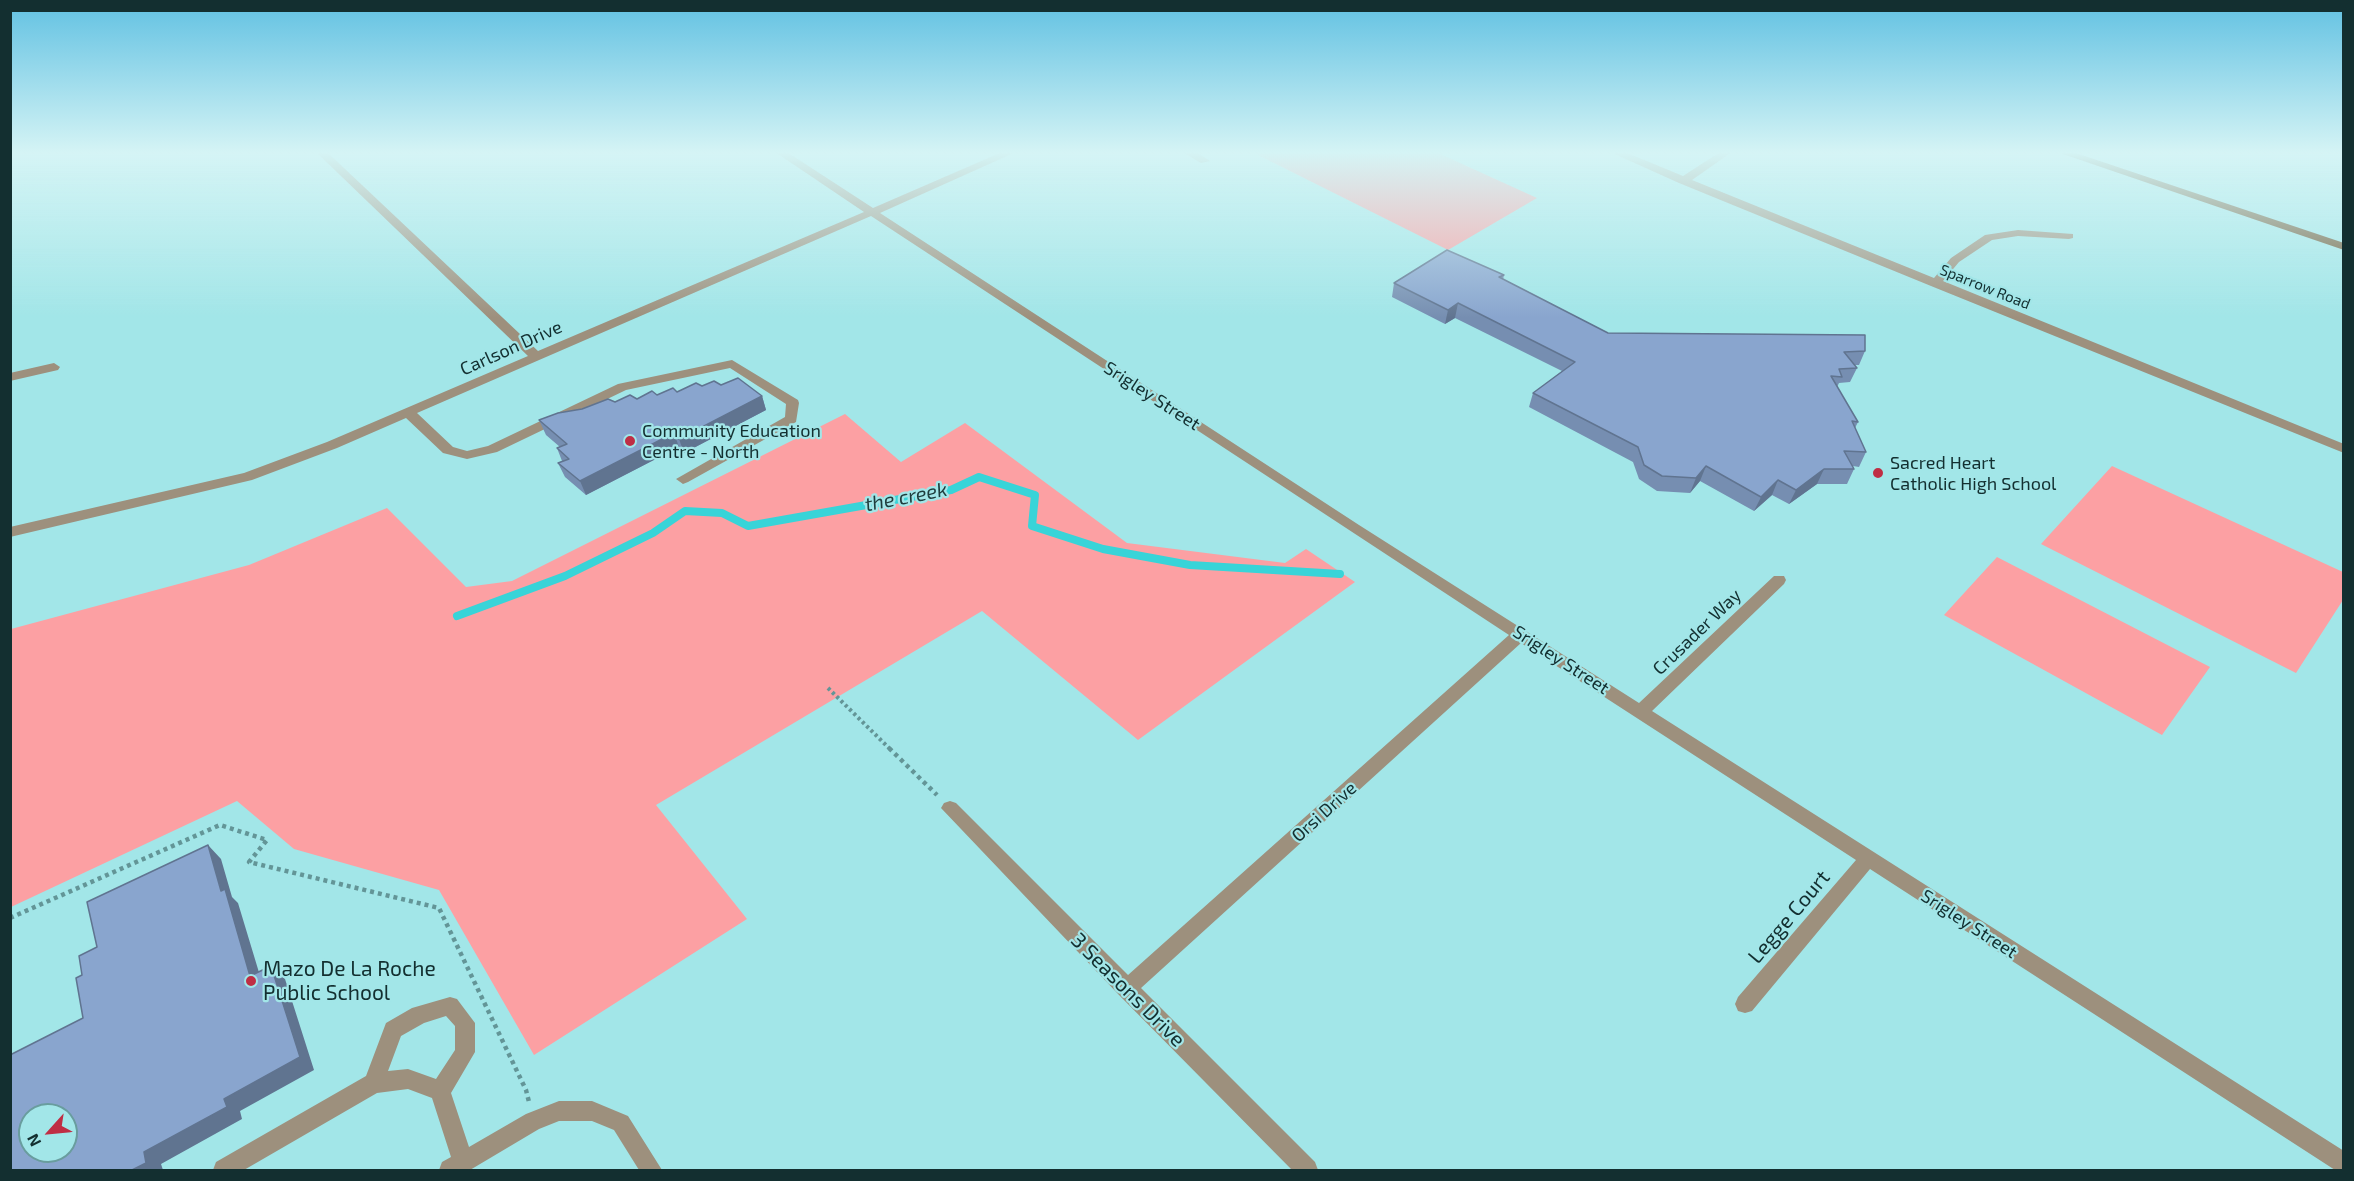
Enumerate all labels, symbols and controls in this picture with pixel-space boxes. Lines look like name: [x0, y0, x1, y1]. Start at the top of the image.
street label: Sparrow Road: [1937, 261, 2033, 313]
street label: Carlson Drive: [457, 316, 565, 380]
street label: Srigley Street: [1100, 357, 1204, 435]
place label: Community Education Centre - North: [642, 420, 821, 462]
marker: Community Education Centre - North: [623, 434, 637, 448]
place label: Sacred Heart Catholic High School: [1890, 452, 2056, 494]
marker: Sacred Heart Catholic High School: [1871, 466, 1885, 480]
water label: the creek: [863, 477, 949, 517]
street label: Crusader Way: [1648, 585, 1746, 679]
street label: Srigley Street: [1509, 621, 1613, 699]
street label: Orsi Drive: [1287, 777, 1361, 847]
street label: Legge Court: [1743, 865, 1835, 969]
street label: Srigley Street: [1917, 885, 2021, 963]
street label: 3 Seasons Drive: [1066, 928, 1190, 1052]
place label: Mazo De La Roche Public School: [263, 956, 436, 1006]
marker: Mazo De La Roche Public School: [244, 974, 258, 988]
north arrow: [18, 1103, 78, 1163]
text: N: [22, 1131, 44, 1150]

